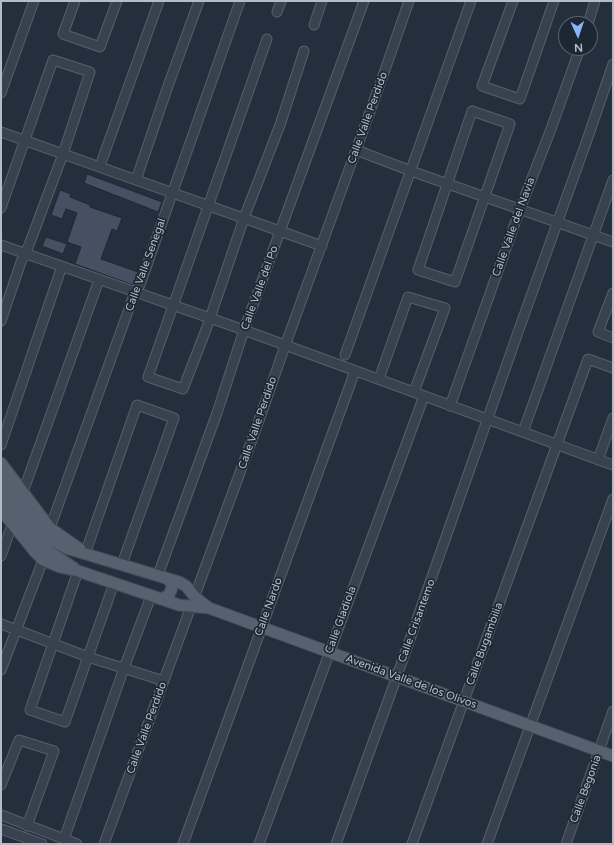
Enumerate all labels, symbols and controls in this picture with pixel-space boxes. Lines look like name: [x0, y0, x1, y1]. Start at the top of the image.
north arrow: [558, 16, 598, 56]
text: N: [574, 41, 583, 54]
street label: Calle Valle Perdido: [345, 70, 391, 166]
street label: Calle Valle del Navia: [490, 176, 538, 278]
street label: Calle Valle Senegal: [123, 217, 169, 313]
street label: Calle Valle del Po: [239, 244, 281, 332]
street label: Calle Valle Perdido: [236, 375, 280, 471]
street label: Calle Nardo: [252, 576, 286, 638]
street label: Calle Crisantemo: [396, 577, 438, 665]
street label: Calle Gladiola: [323, 584, 359, 656]
street label: Calle Bugambilia: [464, 601, 506, 687]
street label: Avenida Valle de los Olivos: [344, 652, 478, 712]
street label: Calle Valle Perdido: [124, 680, 170, 776]
street label: Calle Begonia: [568, 753, 604, 825]

